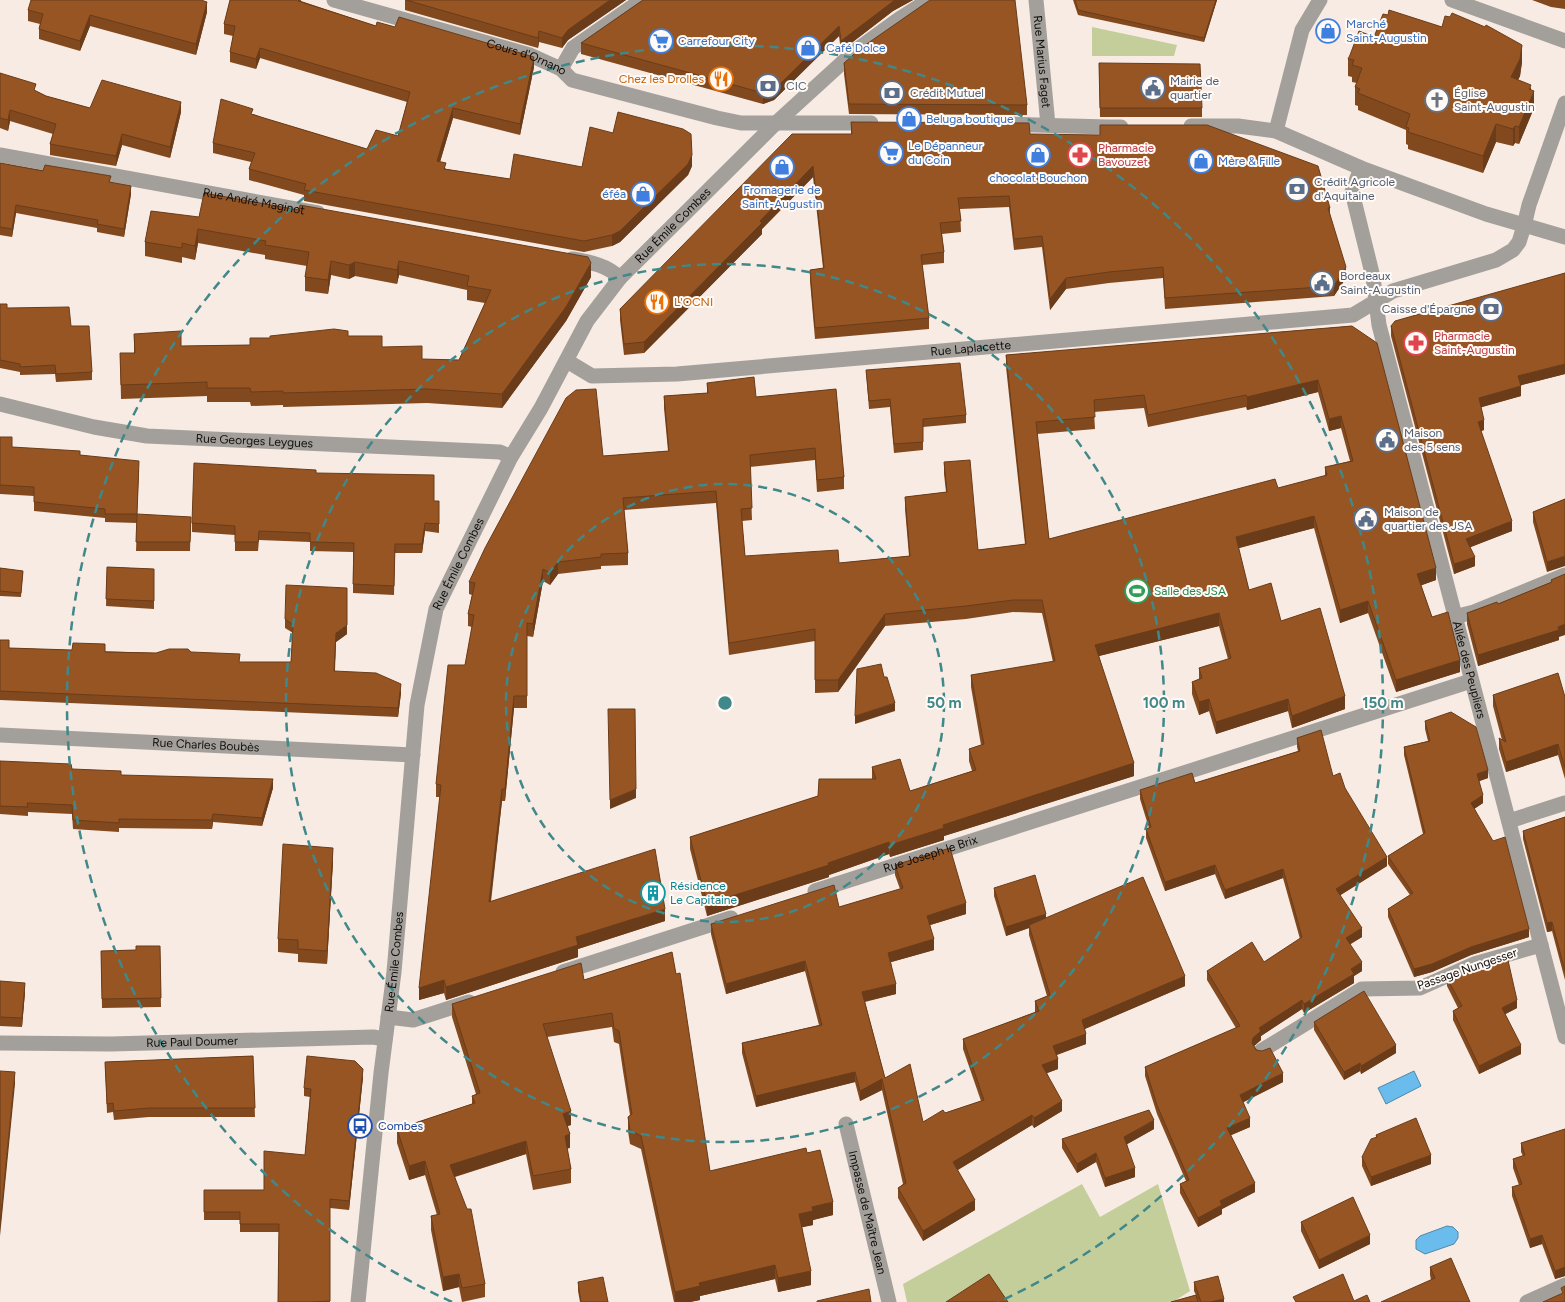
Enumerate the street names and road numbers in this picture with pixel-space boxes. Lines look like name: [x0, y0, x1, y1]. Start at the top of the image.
street label: Rue Marius Faget: [1031, 15, 1053, 109]
street label: Cours d'Ornano: [485, 36, 570, 78]
street label: Rue André Maginot: [202, 185, 306, 218]
street label: Rue Émile Combes: [632, 185, 714, 266]
street label: Rue Laplacette: [930, 338, 1012, 359]
street label: Rue Georges Leygues: [195, 431, 314, 451]
street label: Rue Émile Combes: [430, 515, 487, 612]
street label: Allée des Peupliers: [1450, 619, 1489, 721]
street label: Rue Charles Boubès: [152, 735, 260, 755]
street label: Rue Joseph le Brix: [881, 832, 979, 876]
street label: Rue Émile Combes: [382, 911, 406, 1013]
street label: Passage Nungesser: [1415, 945, 1519, 993]
street label: Rue Paul Doumer: [146, 1034, 238, 1050]
street label: Impasse de Maître Jean: [846, 1149, 889, 1276]

